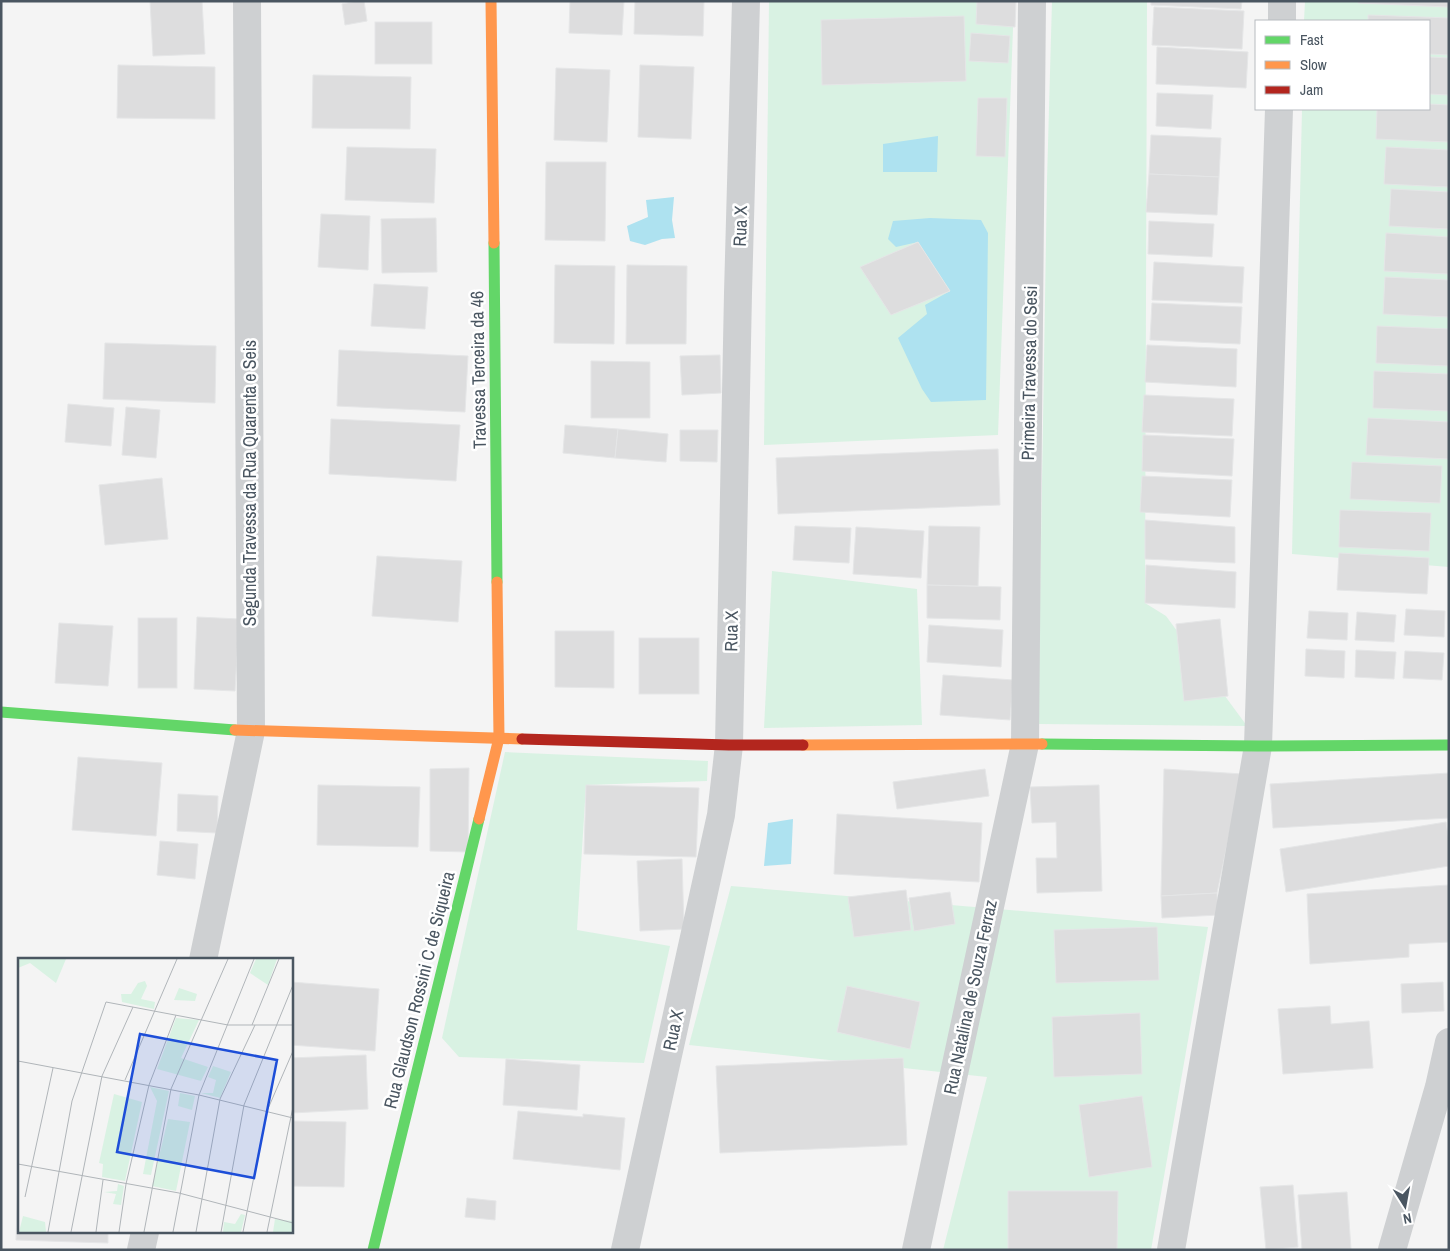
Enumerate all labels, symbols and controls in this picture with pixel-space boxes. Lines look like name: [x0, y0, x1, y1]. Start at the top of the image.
legend: [1255, 20, 1430, 110]
text: Fast: [1300, 29, 1324, 50]
text: Slow: [1300, 54, 1327, 75]
text: Jam: [1300, 79, 1323, 100]
street label: Rua X: [727, 205, 753, 247]
street label: Primeira Travessa do Sesi: [1015, 285, 1043, 461]
street label: Travessa Terceira da 46: [464, 291, 492, 449]
street label: Segunda Travessa da Rua Quarenta e Seis: [237, 340, 262, 626]
street label: Rua X: [718, 610, 744, 652]
street label: Rua Glaudson Rossini C de Siqueira: [377, 869, 461, 1111]
street label: Rua Natalina de Souza Ferraz: [937, 897, 1003, 1097]
inset map: [18, 958, 292, 1234]
street label: Rua X: [657, 1007, 690, 1053]
north arrow: [1380, 1181, 1430, 1231]
text: N: [1402, 1209, 1413, 1228]

